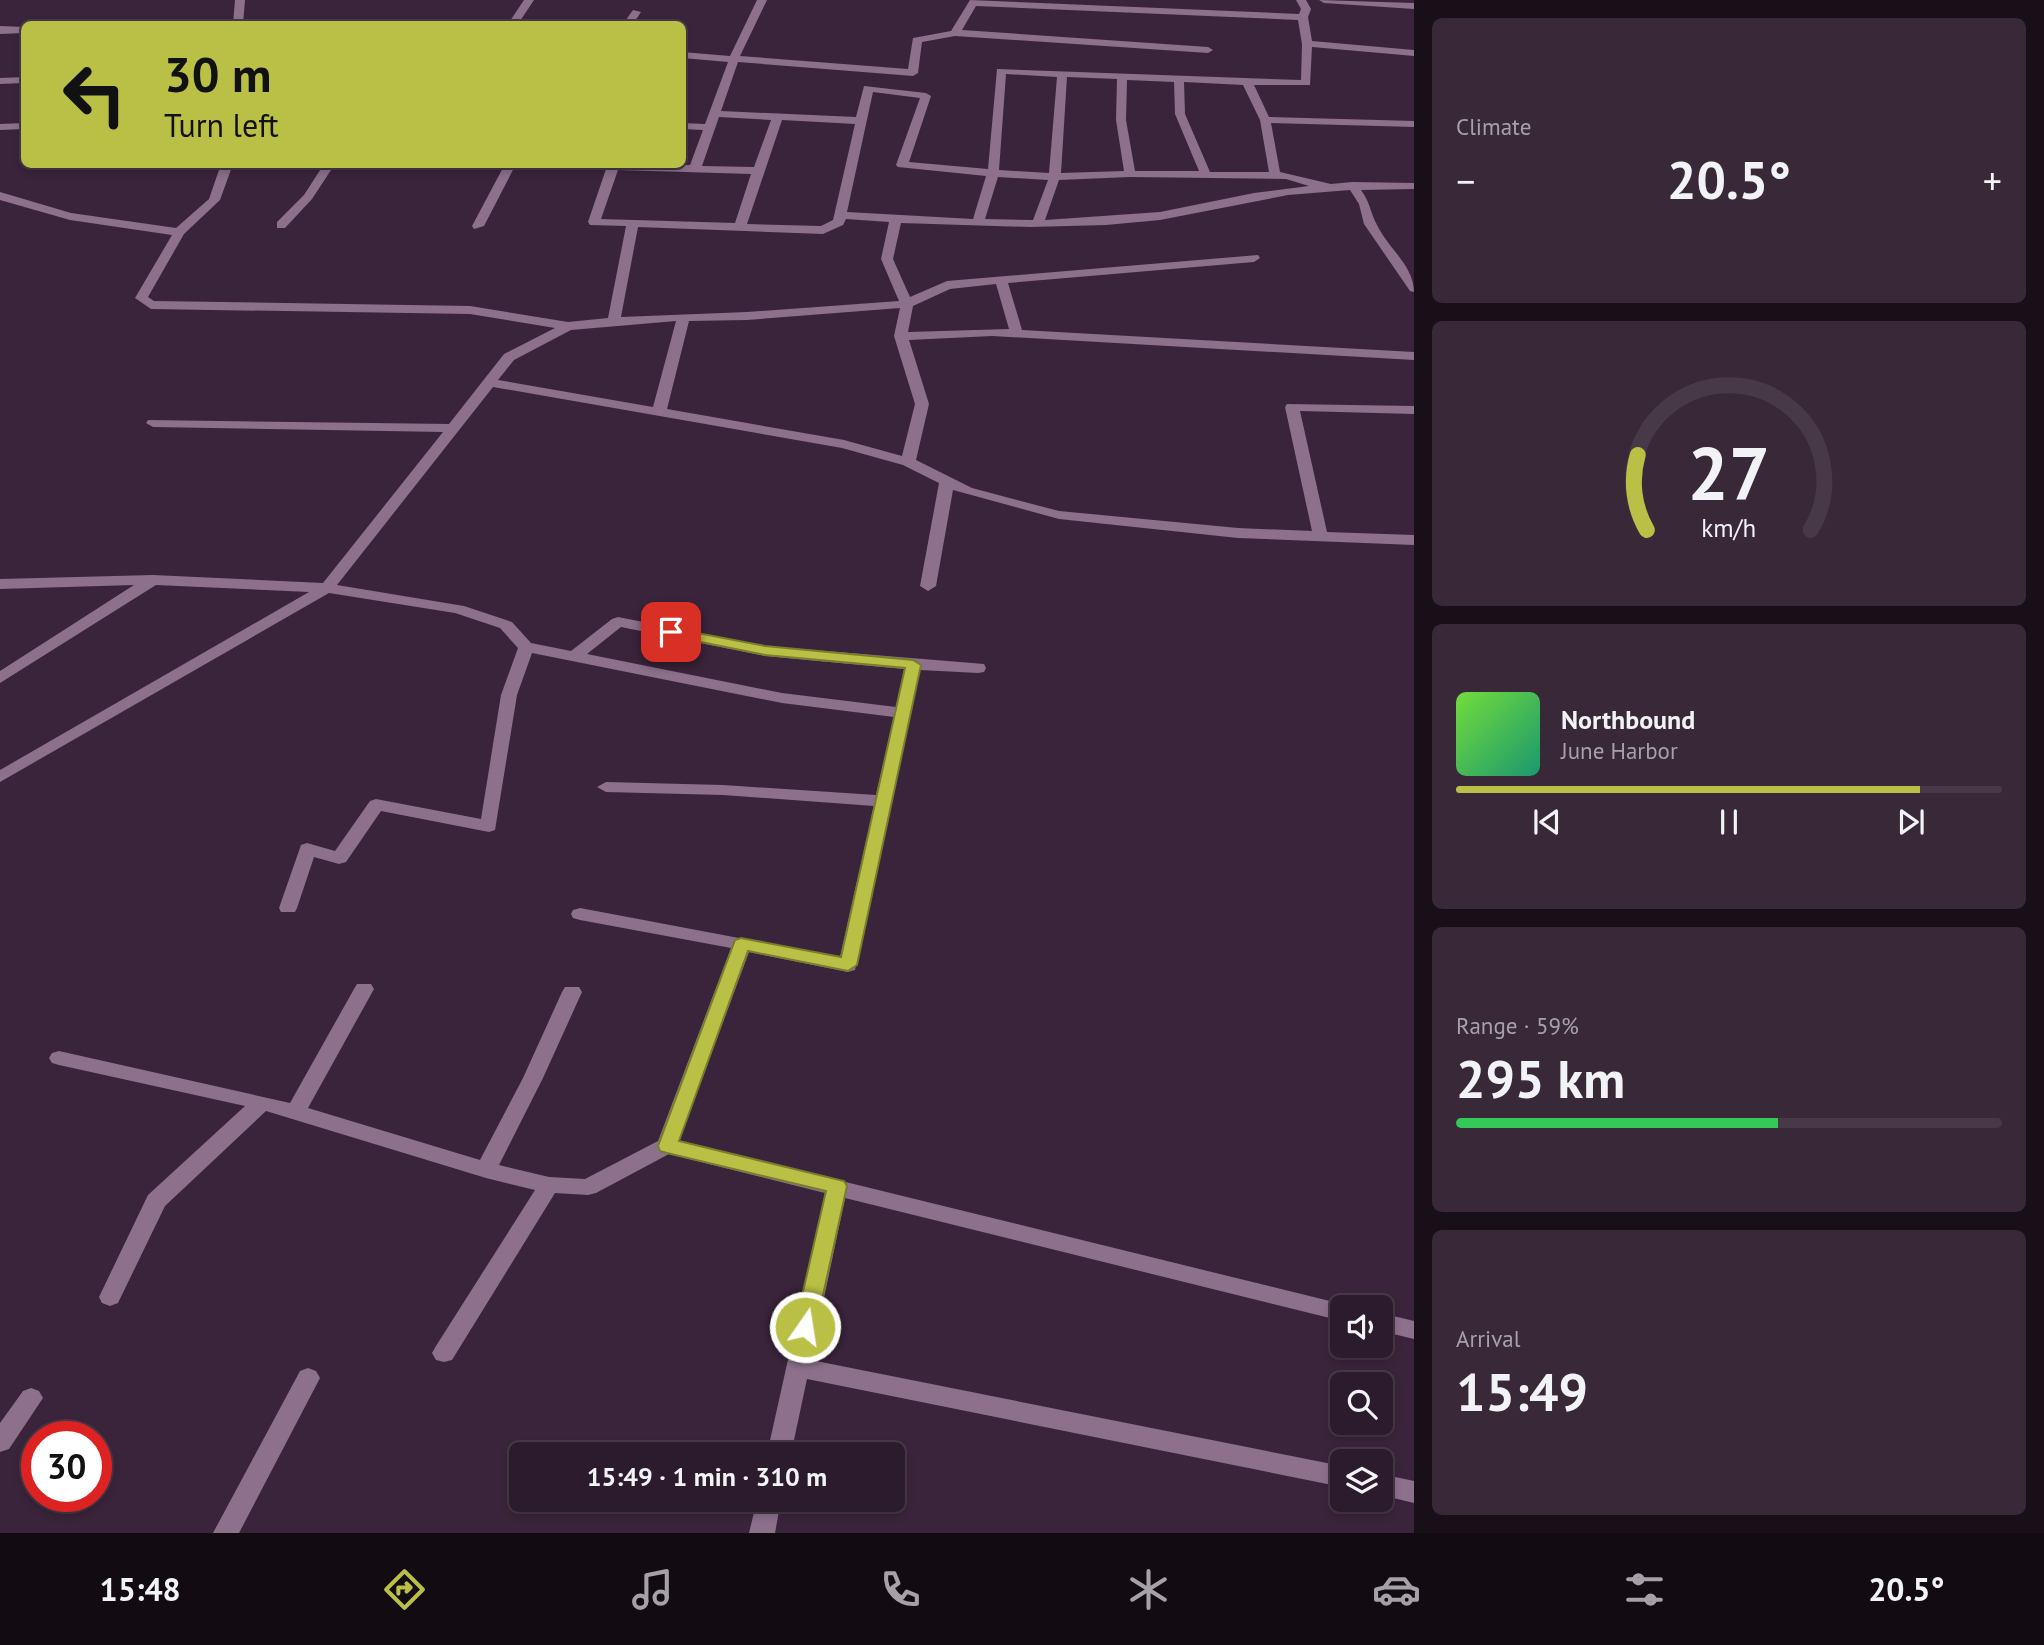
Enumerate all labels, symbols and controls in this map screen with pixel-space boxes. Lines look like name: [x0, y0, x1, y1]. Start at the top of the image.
text: 30 m: [164, 42, 271, 106]
icon: left: [49, 49, 140, 140]
text: Turn left: [164, 104, 279, 146]
text: Climate: [1456, 112, 1531, 141]
text: 20.5°: [1667, 146, 1791, 213]
text: −: [1456, 156, 1475, 205]
text: +: [1983, 156, 2002, 205]
text: 27: [1688, 426, 1770, 520]
text: km/h: [1702, 511, 1756, 543]
pin: [641, 602, 701, 662]
icon: arrive: [652, 613, 690, 651]
text: Northbound: [1561, 703, 1695, 736]
text: June Harbor: [1561, 736, 1678, 765]
icon: previous: [1528, 803, 1566, 841]
icon: pause: [1710, 803, 1748, 841]
icon: next: [1892, 803, 1930, 841]
text: Range · 59%: [1456, 1011, 1579, 1040]
text: 295 km: [1456, 1045, 1625, 1112]
position arrow: [768, 1290, 842, 1364]
map controls: [1330, 1295, 1393, 1512]
button: sound: [1330, 1295, 1393, 1358]
text: Arrival: [1456, 1324, 1520, 1353]
text: 15:49: [1456, 1358, 1588, 1425]
button: search: [1330, 1372, 1393, 1435]
speed limit sign: 30: [21, 1421, 112, 1512]
button: layers: [1330, 1449, 1393, 1512]
text: 15:49 · 1 min · 310 m: [587, 1460, 827, 1493]
icon: directions: [380, 1565, 429, 1614]
icon: music: [628, 1565, 677, 1614]
icon: phone: [876, 1565, 925, 1614]
icon: climate: [1124, 1565, 1173, 1614]
icon: car: [1372, 1565, 1421, 1614]
icon: filters: [1620, 1565, 1669, 1614]
text: 15:48: [100, 1568, 181, 1610]
text: 20.5°: [1868, 1568, 1944, 1610]

